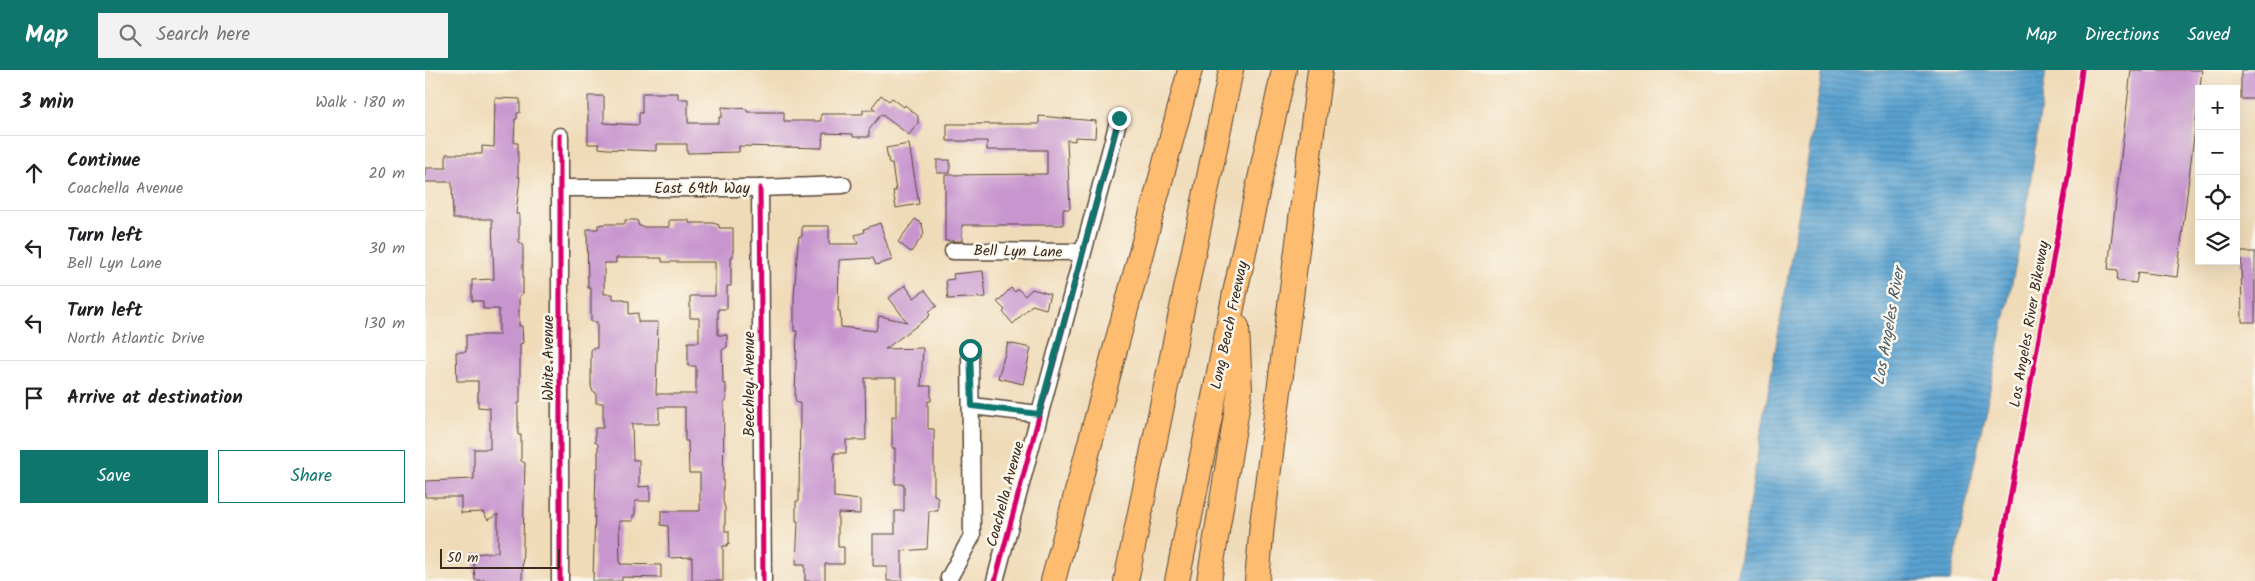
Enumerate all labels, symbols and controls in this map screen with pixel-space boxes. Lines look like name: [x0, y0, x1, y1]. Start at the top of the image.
search box: [98, 13, 448, 58]
text: Map: [25, 16, 68, 55]
text: Search here: [156, 20, 250, 50]
icon: search: [116, 21, 144, 49]
text: Map: [2025, 21, 2057, 50]
text: Directions: [2085, 21, 2159, 50]
text: Saved: [2187, 21, 2230, 50]
map controls: [2195, 85, 2240, 265]
button: +: [2195, 85, 2240, 130]
text: 3 min: [20, 86, 74, 119]
text: Walk · 180 m: [315, 90, 405, 115]
route end: [1108, 107, 1131, 130]
button: −: [2195, 130, 2240, 175]
text: Continue: [67, 146, 140, 176]
icon: ahead: [20, 159, 48, 187]
text: 20 m: [369, 161, 405, 186]
button: locate: [2195, 175, 2240, 220]
text: Coachella Avenue: [67, 176, 183, 201]
street label: East 69th Way: [654, 177, 751, 201]
button: layers: [2195, 220, 2240, 265]
text: Turn left: [67, 221, 142, 251]
icon: left: [20, 234, 48, 262]
text: 30 m: [369, 236, 405, 261]
street label: Los Angeles River Bikeway: [2004, 238, 2057, 409]
street label: Bell Lyn Lane: [973, 239, 1063, 265]
text: Bell Lyn Lane: [67, 251, 162, 276]
street label: Long Beach Freeway: [1205, 258, 1255, 392]
water label: Los Angeles River: [1867, 262, 1913, 387]
text: Turn left: [67, 296, 142, 326]
icon: left: [20, 309, 48, 337]
text: 130 m: [364, 311, 405, 336]
street label: White Avenue: [537, 315, 561, 401]
text: North Atlantic Drive: [67, 326, 204, 351]
street label: Beechley Avenue: [738, 331, 762, 437]
route start: [959, 339, 982, 362]
text: Arrive at destination: [67, 383, 243, 413]
icon: arrive: [20, 384, 48, 412]
street label: Coachella Avenue: [980, 438, 1032, 550]
button: Save: [20, 450, 208, 503]
button: Share: [218, 450, 405, 503]
scale bar: [440, 546, 560, 569]
text: 50 m: [447, 547, 478, 569]

